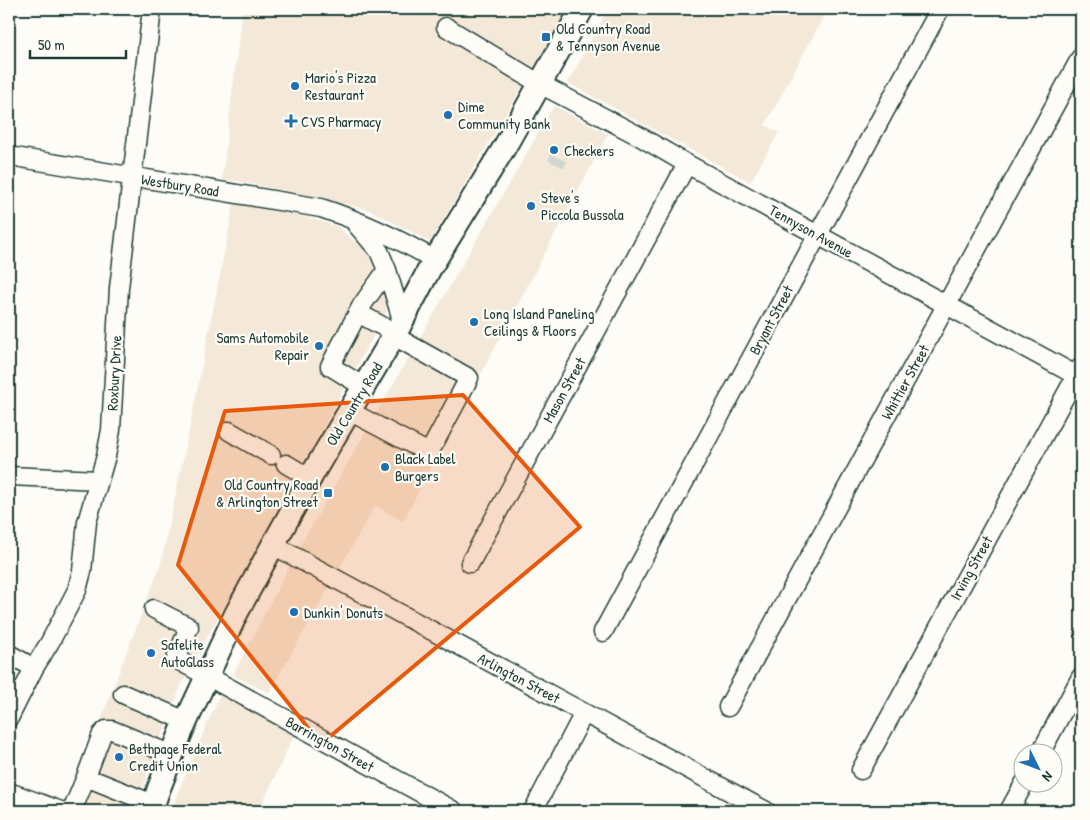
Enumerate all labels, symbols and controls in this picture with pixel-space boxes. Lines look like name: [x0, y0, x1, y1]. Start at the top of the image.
place label: Old Country Road & Tennyson Avenue: [556, 18, 660, 56]
scale bar: [30, 28, 126, 60]
marker: Old Country Road & Tennyson Avenue: [540, 31, 552, 43]
text: 50 m: [38, 34, 65, 55]
place label: Mario's Pizza Restaurant: [305, 67, 376, 105]
marker: Mario's Pizza Restaurant: [289, 80, 301, 92]
place label: Dime Community Bank: [458, 96, 550, 134]
marker: Dime Community Bank: [442, 109, 454, 121]
place label: CVS Pharmacy: [301, 111, 381, 132]
marker: CVS Pharmacy: [285, 115, 297, 127]
place label: Checkers: [564, 140, 614, 161]
marker: Checkers: [548, 144, 560, 156]
street label: Westbury Road: [140, 168, 221, 202]
place label: Steve's Piccola Bussola: [541, 187, 624, 225]
street label: Tennyson Avenue: [765, 199, 857, 263]
marker: Steve's Piccola Bussola: [525, 200, 537, 212]
street label: Bryant Street: [744, 281, 798, 358]
place label: Long Island Paneling Ceilings & Floors: [484, 303, 595, 341]
marker: Long Island Paneling Ceilings & Floors: [468, 316, 480, 328]
place label: Sams Automobile Repair: [217, 327, 309, 365]
street label: Roxbury Drive: [102, 335, 126, 411]
marker: Sams Automobile Repair: [313, 340, 325, 352]
street label: Whittier Street: [876, 340, 935, 423]
street label: Mason Street: [537, 353, 591, 426]
street label: Old Country Road: [321, 358, 387, 450]
place label: Black Label Burgers: [395, 448, 456, 486]
marker: Black Label Burgers: [379, 461, 391, 473]
place label: Old Country Road & Arlington Street: [216, 474, 319, 512]
marker: Old Country Road & Arlington Street: [322, 487, 334, 499]
street label: Irving Street: [945, 531, 998, 604]
place label: Dunkin' Donuts: [304, 602, 383, 623]
marker: Dunkin' Donuts: [288, 606, 300, 618]
place label: Safelite AutoGlass: [161, 634, 214, 672]
marker: Safelite AutoGlass: [145, 647, 157, 659]
street label: Arlington Street: [474, 648, 565, 709]
street label: Barrington Street: [282, 711, 379, 777]
place label: Bethpage Federal Credit Union: [129, 738, 222, 776]
north arrow: [1012, 742, 1062, 792]
marker: Bethpage Federal Credit Union: [113, 751, 125, 763]
text: N: [1038, 768, 1058, 787]

